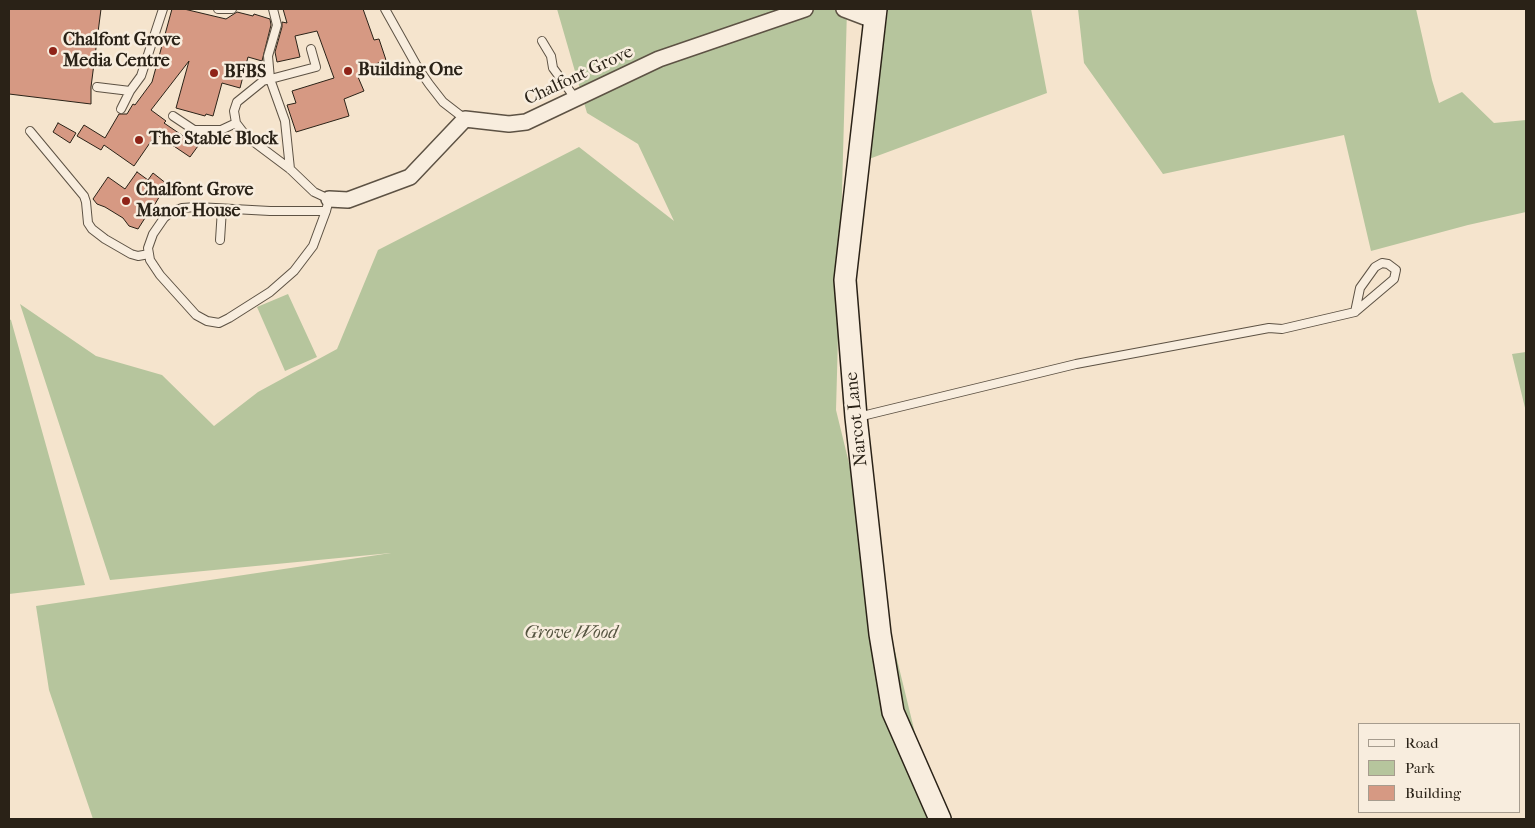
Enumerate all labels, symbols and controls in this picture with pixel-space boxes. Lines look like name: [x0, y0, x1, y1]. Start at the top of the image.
place label: Chalfont Grove Media Centre: [63, 30, 180, 72]
street label: Chalfont Grove: [521, 41, 637, 111]
marker: Chalfont Grove Media Centre: [47, 45, 59, 57]
place label: Building One: [358, 60, 463, 82]
place label: BFBS: [224, 62, 266, 84]
marker: Building One: [342, 65, 354, 77]
marker: BFBS: [208, 67, 220, 79]
place label: The Stable Block: [149, 129, 278, 151]
marker: The Stable Block: [133, 134, 145, 146]
place label: Chalfont Grove Manor House: [136, 180, 253, 222]
marker: Chalfont Grove Manor House: [120, 195, 132, 207]
street label: Narcot Lane: [841, 371, 873, 467]
park label: Grove Wood: [525, 623, 617, 645]
legend: [1358, 723, 1520, 813]
text: Road: [1405, 734, 1438, 752]
text: Park: [1405, 759, 1435, 777]
text: Building: [1405, 784, 1461, 802]

